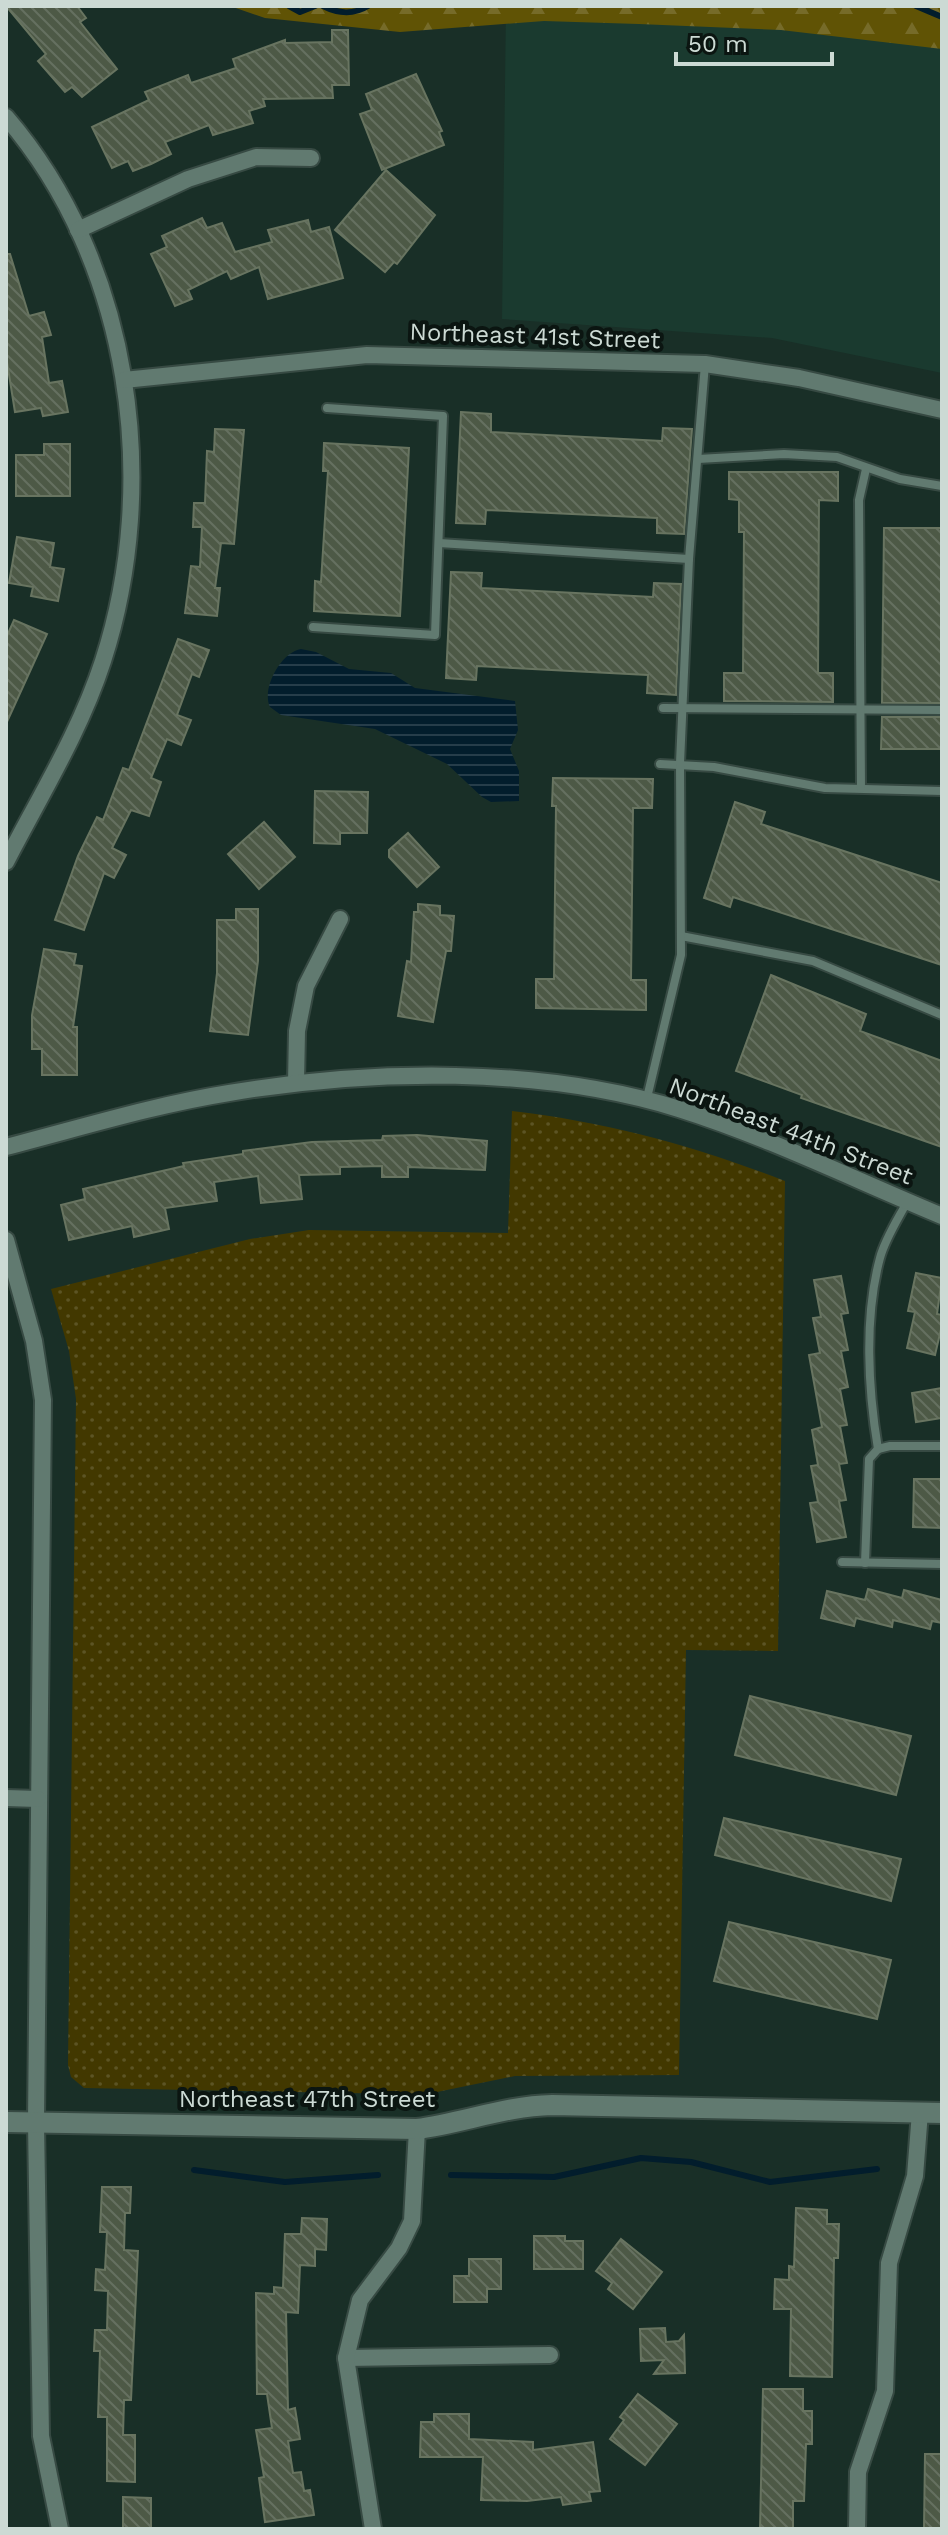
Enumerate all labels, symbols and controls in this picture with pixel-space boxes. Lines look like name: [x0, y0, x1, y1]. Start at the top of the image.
scale bar: [676, 16, 832, 66]
text: 50 m: [688, 30, 748, 58]
street label: Northeast 41st Street: [409, 318, 661, 354]
street label: Northeast 44th Street: [665, 1072, 917, 1190]
street label: Northeast 47th Street: [179, 2085, 435, 2113]

